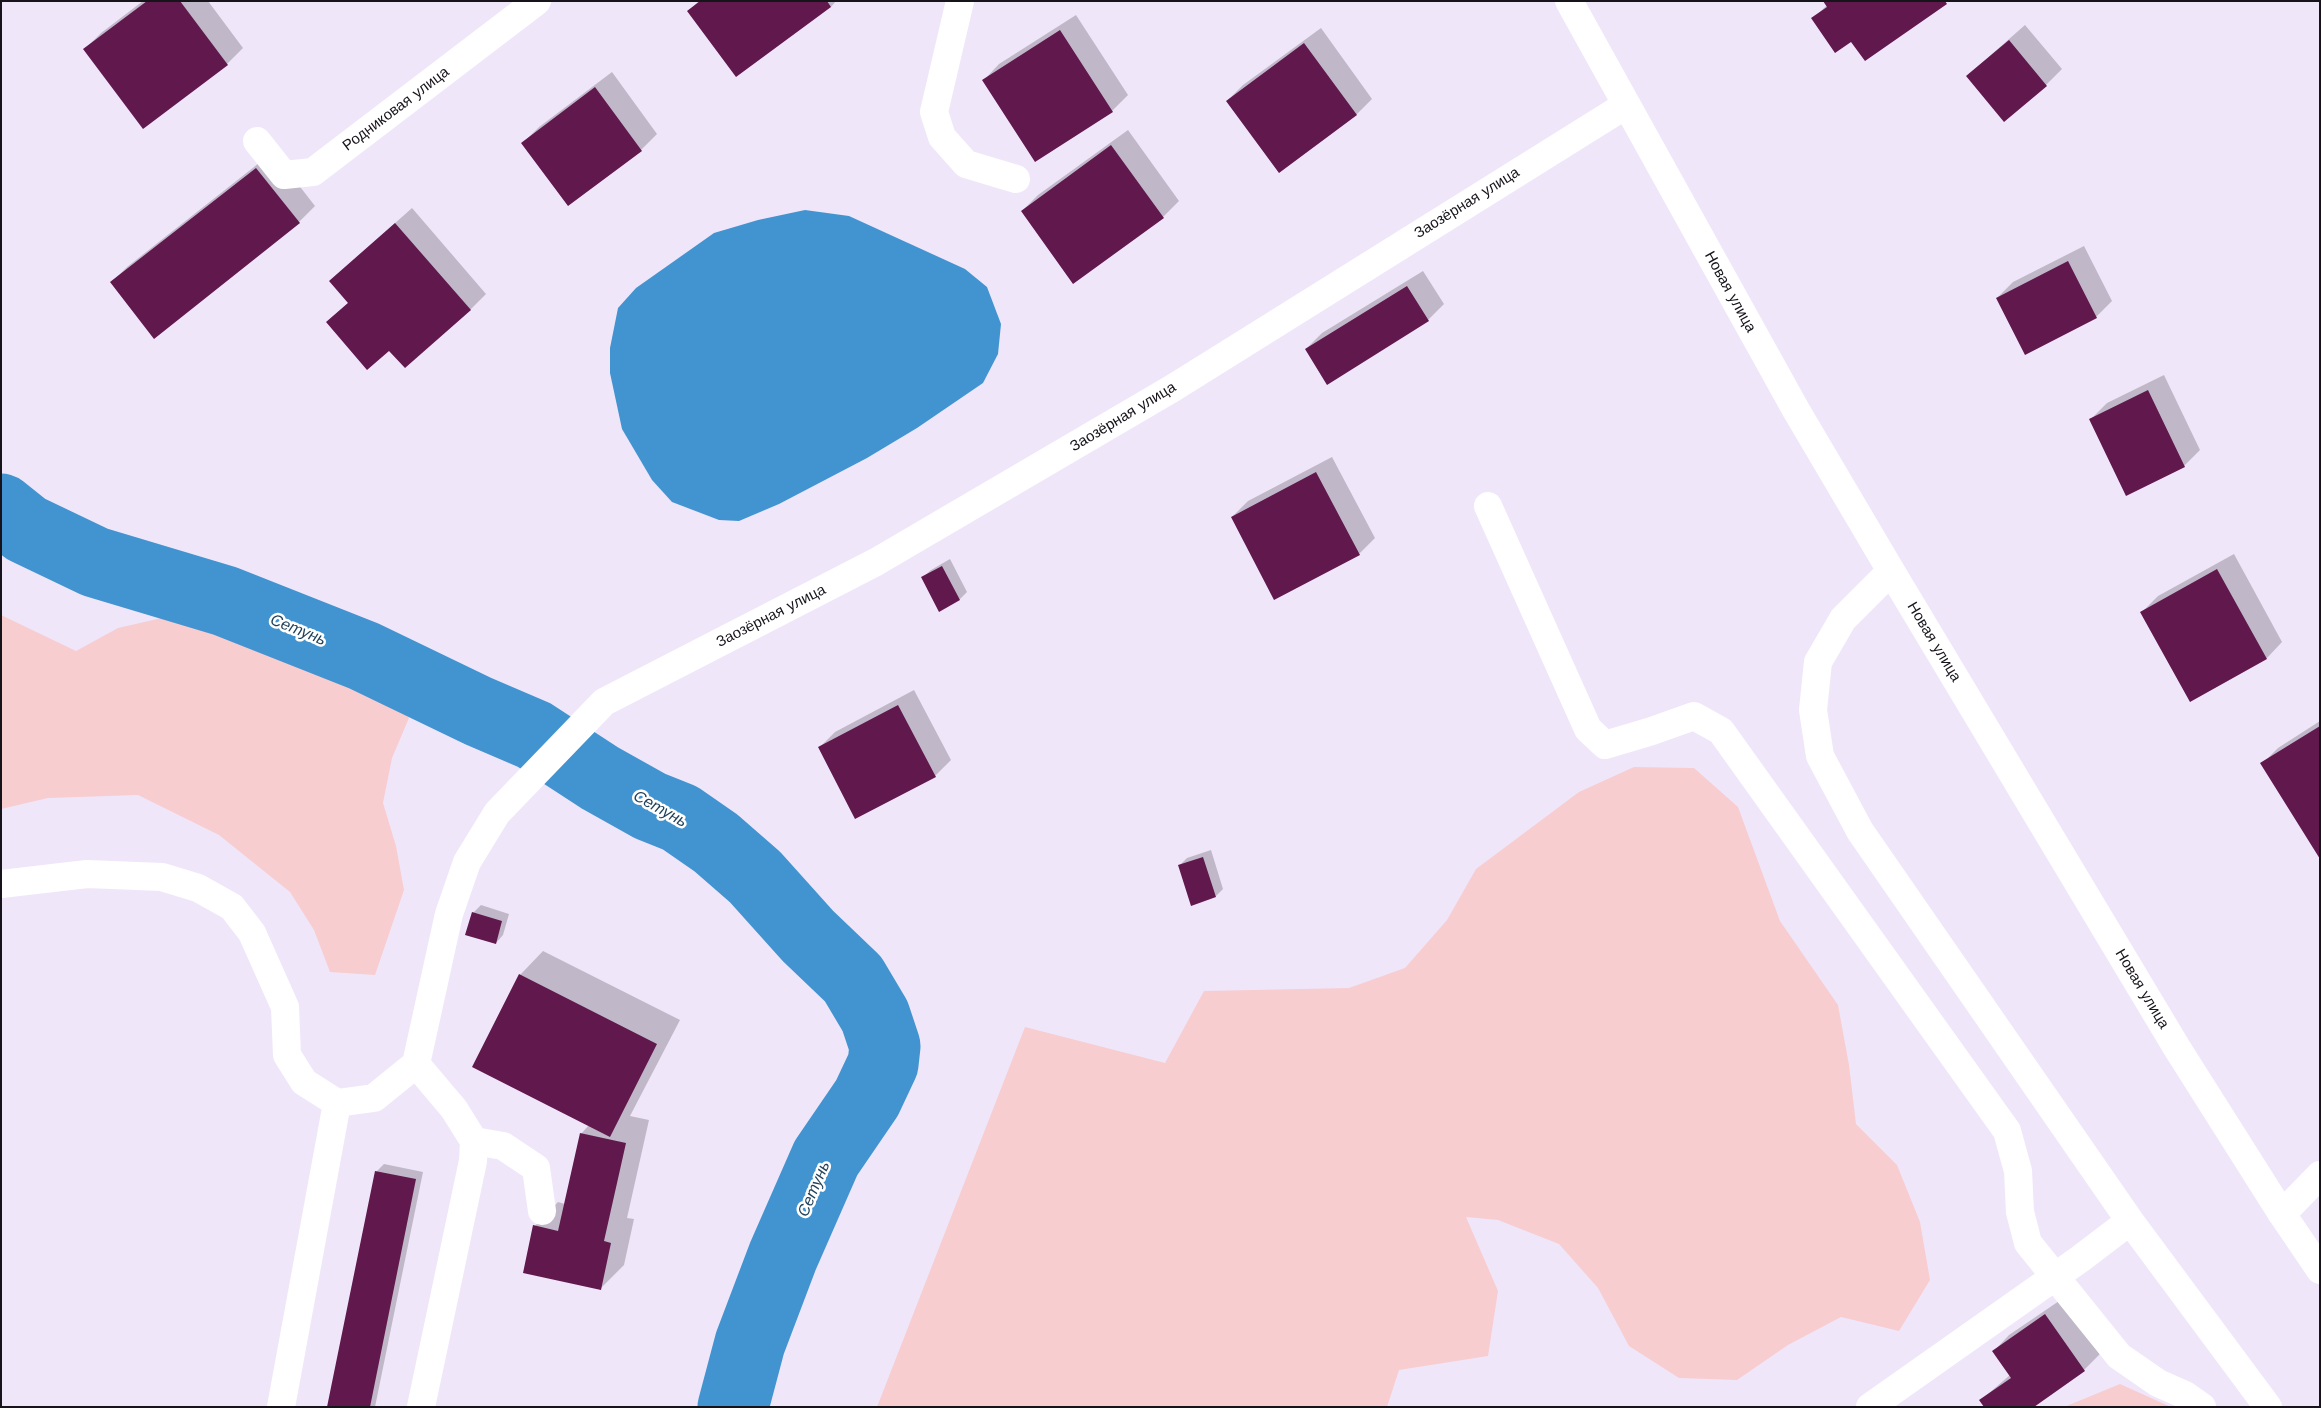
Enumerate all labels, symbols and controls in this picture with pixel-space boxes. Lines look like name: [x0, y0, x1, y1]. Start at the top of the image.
street label: Родниковая улица: [339, 63, 453, 155]
street label: Заозёрная улица: [1411, 164, 1523, 242]
street label: Новая улица: [1700, 248, 1760, 336]
street label: Заозёрная улица: [1067, 378, 1179, 456]
street label: Заозёрная улица: [713, 581, 829, 651]
street label: Новая улица: [1903, 599, 1965, 685]
water label: Сетунь: [267, 610, 329, 650]
water label: Сетунь: [630, 786, 690, 832]
street label: Новая улица: [2111, 946, 2173, 1032]
water label: Сетунь: [794, 1158, 834, 1220]

